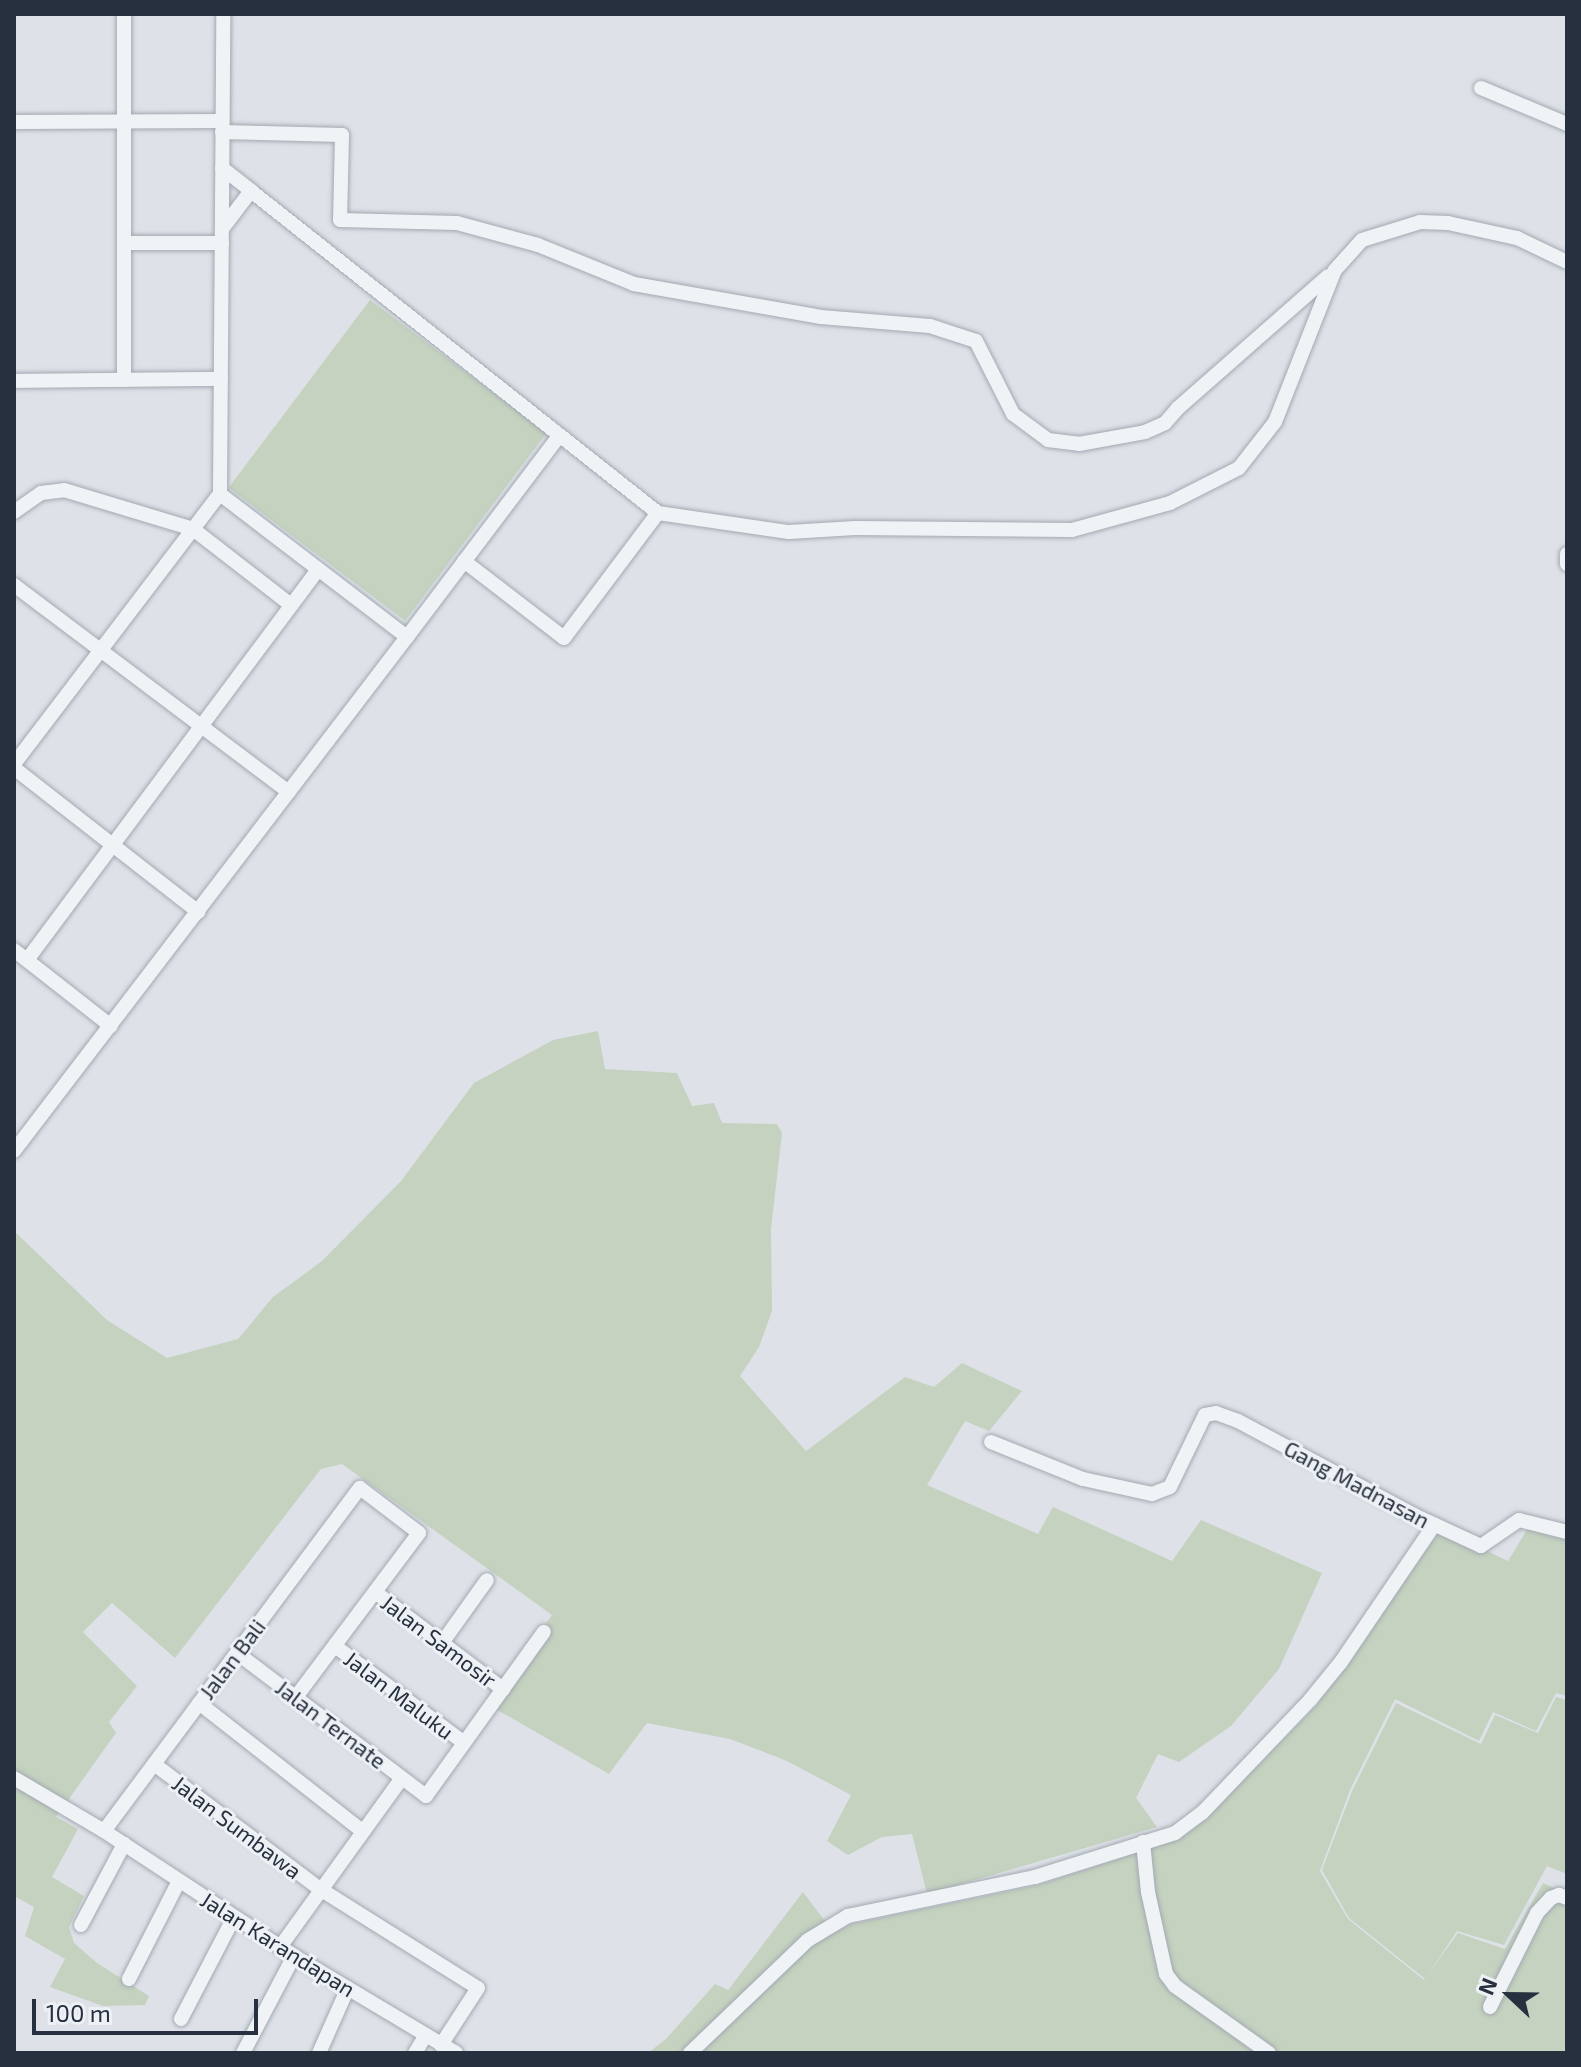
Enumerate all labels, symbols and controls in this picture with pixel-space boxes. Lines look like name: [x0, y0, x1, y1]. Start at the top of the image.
street label: Gang Madnasan: [1280, 1435, 1434, 1533]
street label: Jalan Samosir: [376, 1589, 502, 1693]
street label: Jalan Bali: [193, 1614, 271, 1704]
street label: Jalan Maluku: [339, 1645, 459, 1745]
street label: Jalan Ternate: [270, 1674, 392, 1774]
street label: Jalan Sumbawa: [167, 1770, 307, 1884]
street label: Jalan Karandapan: [196, 1886, 360, 2002]
north arrow: [1469, 1955, 1549, 2035]
text: N: [1472, 1974, 1502, 1998]
scale bar: [36, 1983, 262, 2033]
text: 100 m: [46, 1998, 111, 2027]

